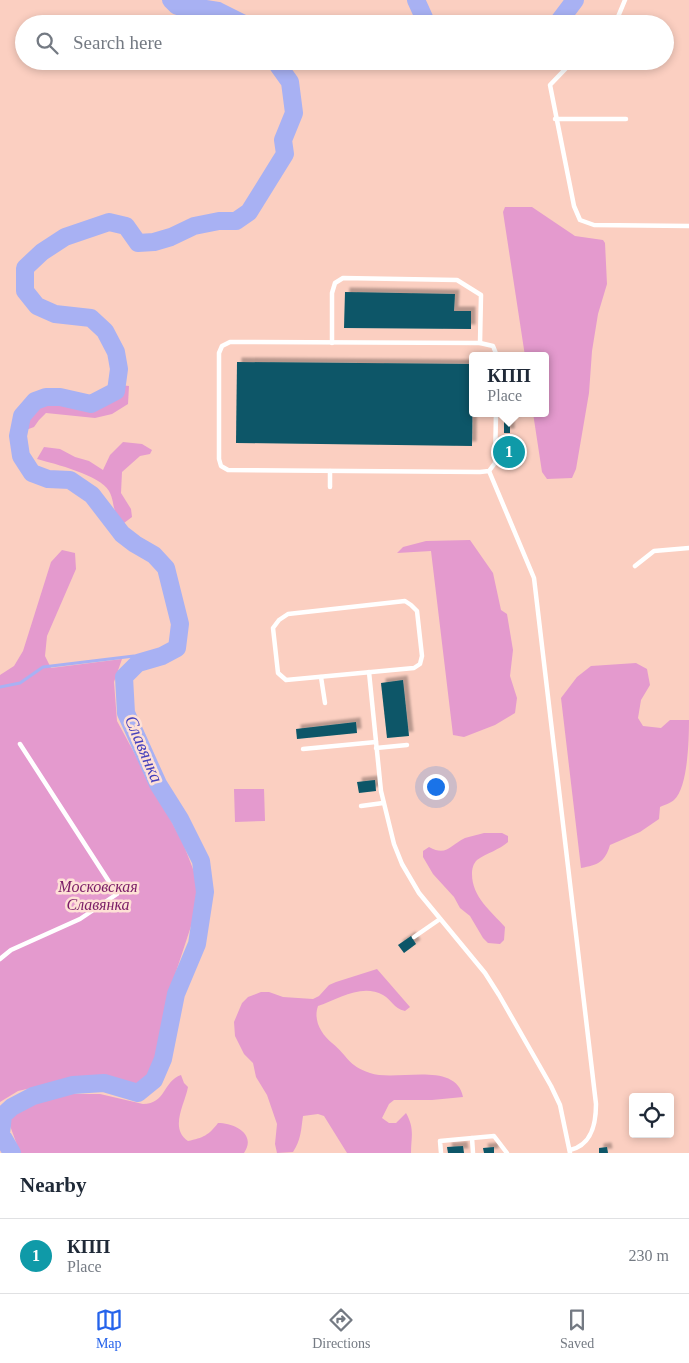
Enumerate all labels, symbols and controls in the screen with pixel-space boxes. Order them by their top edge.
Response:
search box [15,15,674,70]
icon: search [33,29,61,57]
text: Search here [73,32,162,53]
popup [469,352,549,417]
text: КПП [487,365,531,386]
text: Place [487,387,522,404]
pin: 1 [493,433,525,471]
water label: Славянка [121,712,167,786]
your location [423,774,449,800]
park label: Московская Славянка [57,878,138,913]
map controls [629,1093,674,1138]
button: locate [629,1093,674,1138]
text: Nearby [20,1173,87,1197]
text: КПП [67,1236,110,1257]
text: 1 [32,1247,40,1264]
text: 230 m [629,1247,669,1264]
text: Place [67,1258,102,1275]
tab: Map [95,1306,123,1352]
tab: Directions [312,1306,371,1352]
tab: Saved [560,1306,594,1352]

